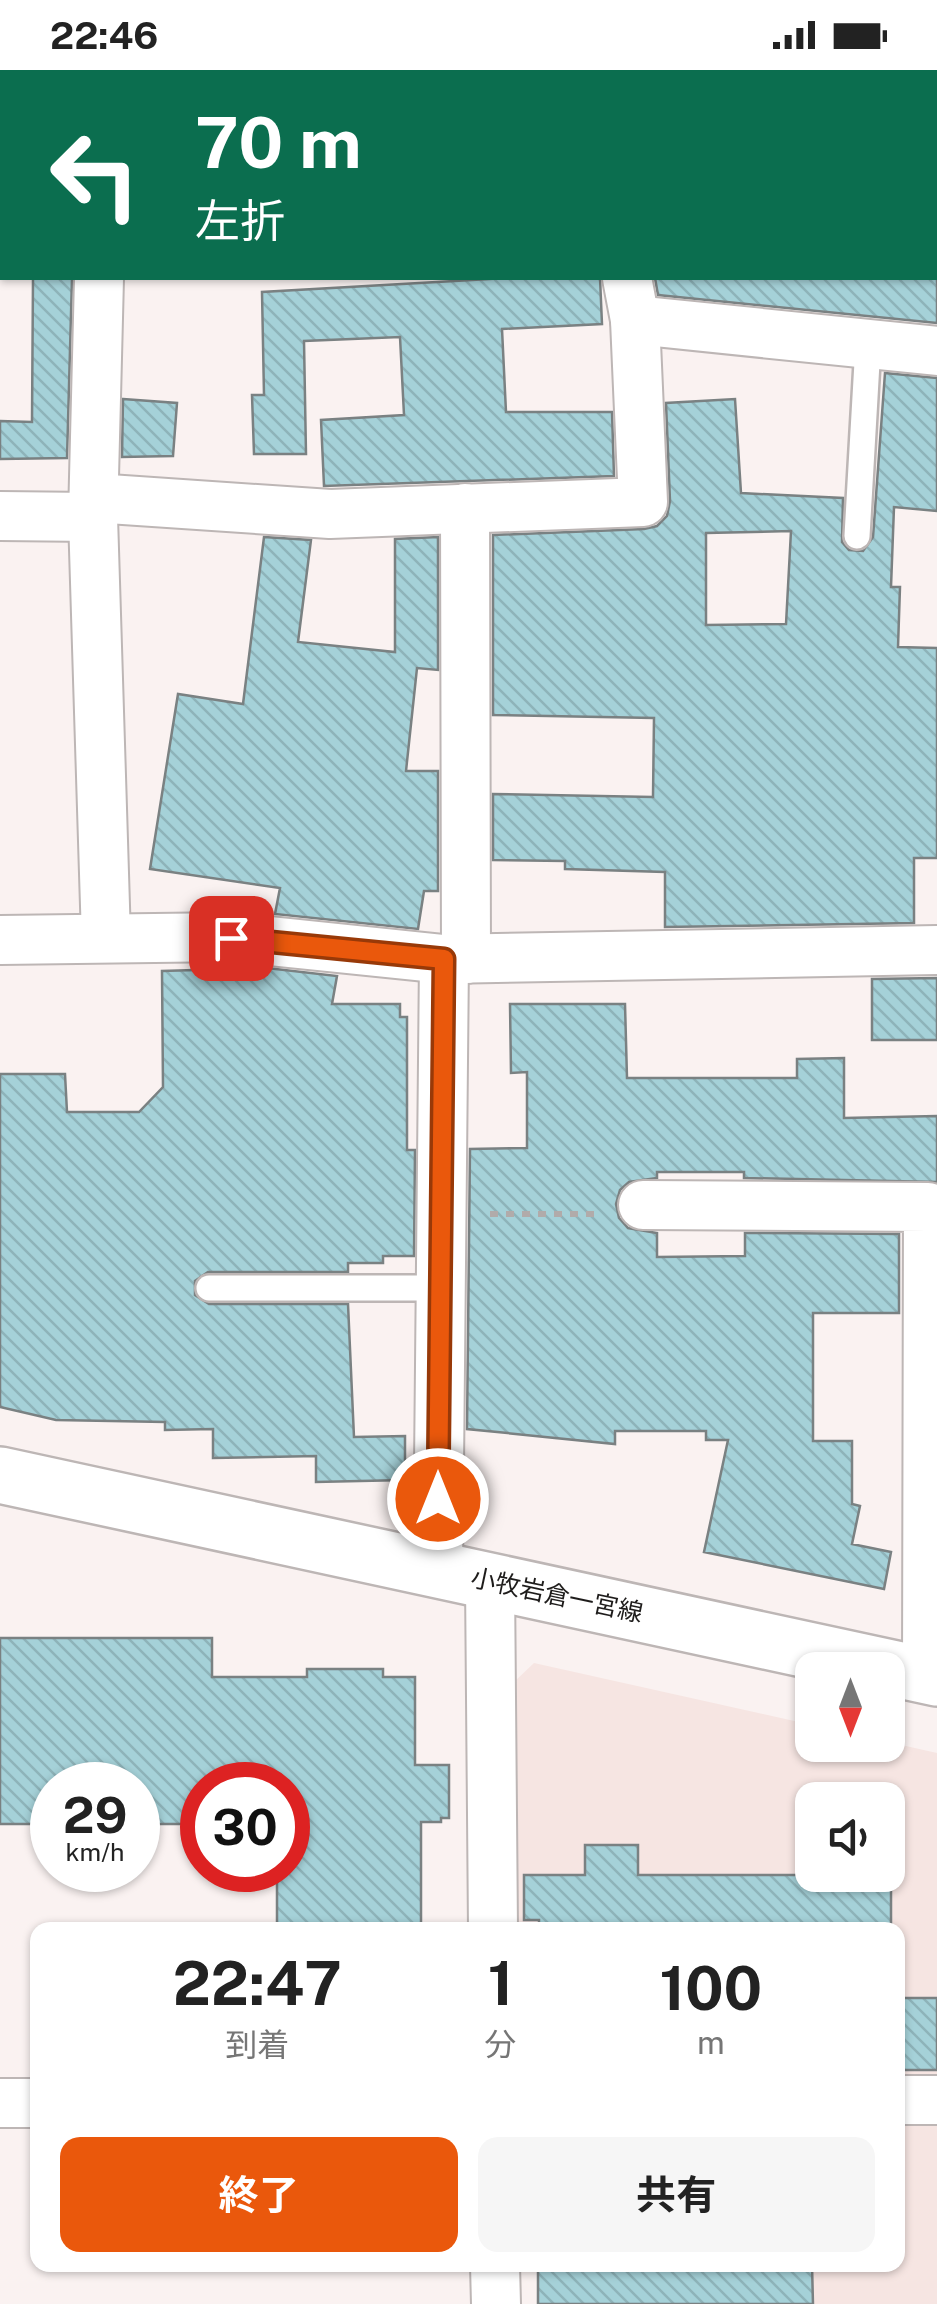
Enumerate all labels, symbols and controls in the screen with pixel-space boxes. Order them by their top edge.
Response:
text: 22:46 [50,13,158,58]
text: 70 m [195,101,362,184]
icon: left [30,110,160,240]
text: 左折 [195,194,285,247]
pin [189,896,274,981]
icon: arrive [204,911,259,966]
position arrow [386,1447,490,1551]
street label: 小牧岩倉一宮線 [468,1562,646,1628]
north arrow [795,1652,905,1762]
map controls [795,1652,905,1892]
speed limit sign: 30 [180,1762,310,1892]
button: sound [795,1782,905,1892]
text: 29 [63,1785,127,1844]
text: km/h [66,1837,124,1867]
text: 22:47 [173,1948,342,2019]
text: 1 [488,1948,513,2019]
text: 100 [659,1953,762,2024]
text: m [697,2024,725,2061]
text: 到着 [225,2026,289,2063]
text: 分 [485,2026,517,2063]
button: 終了 [60,2137,458,2252]
button: 共有 [478,2137,875,2252]

